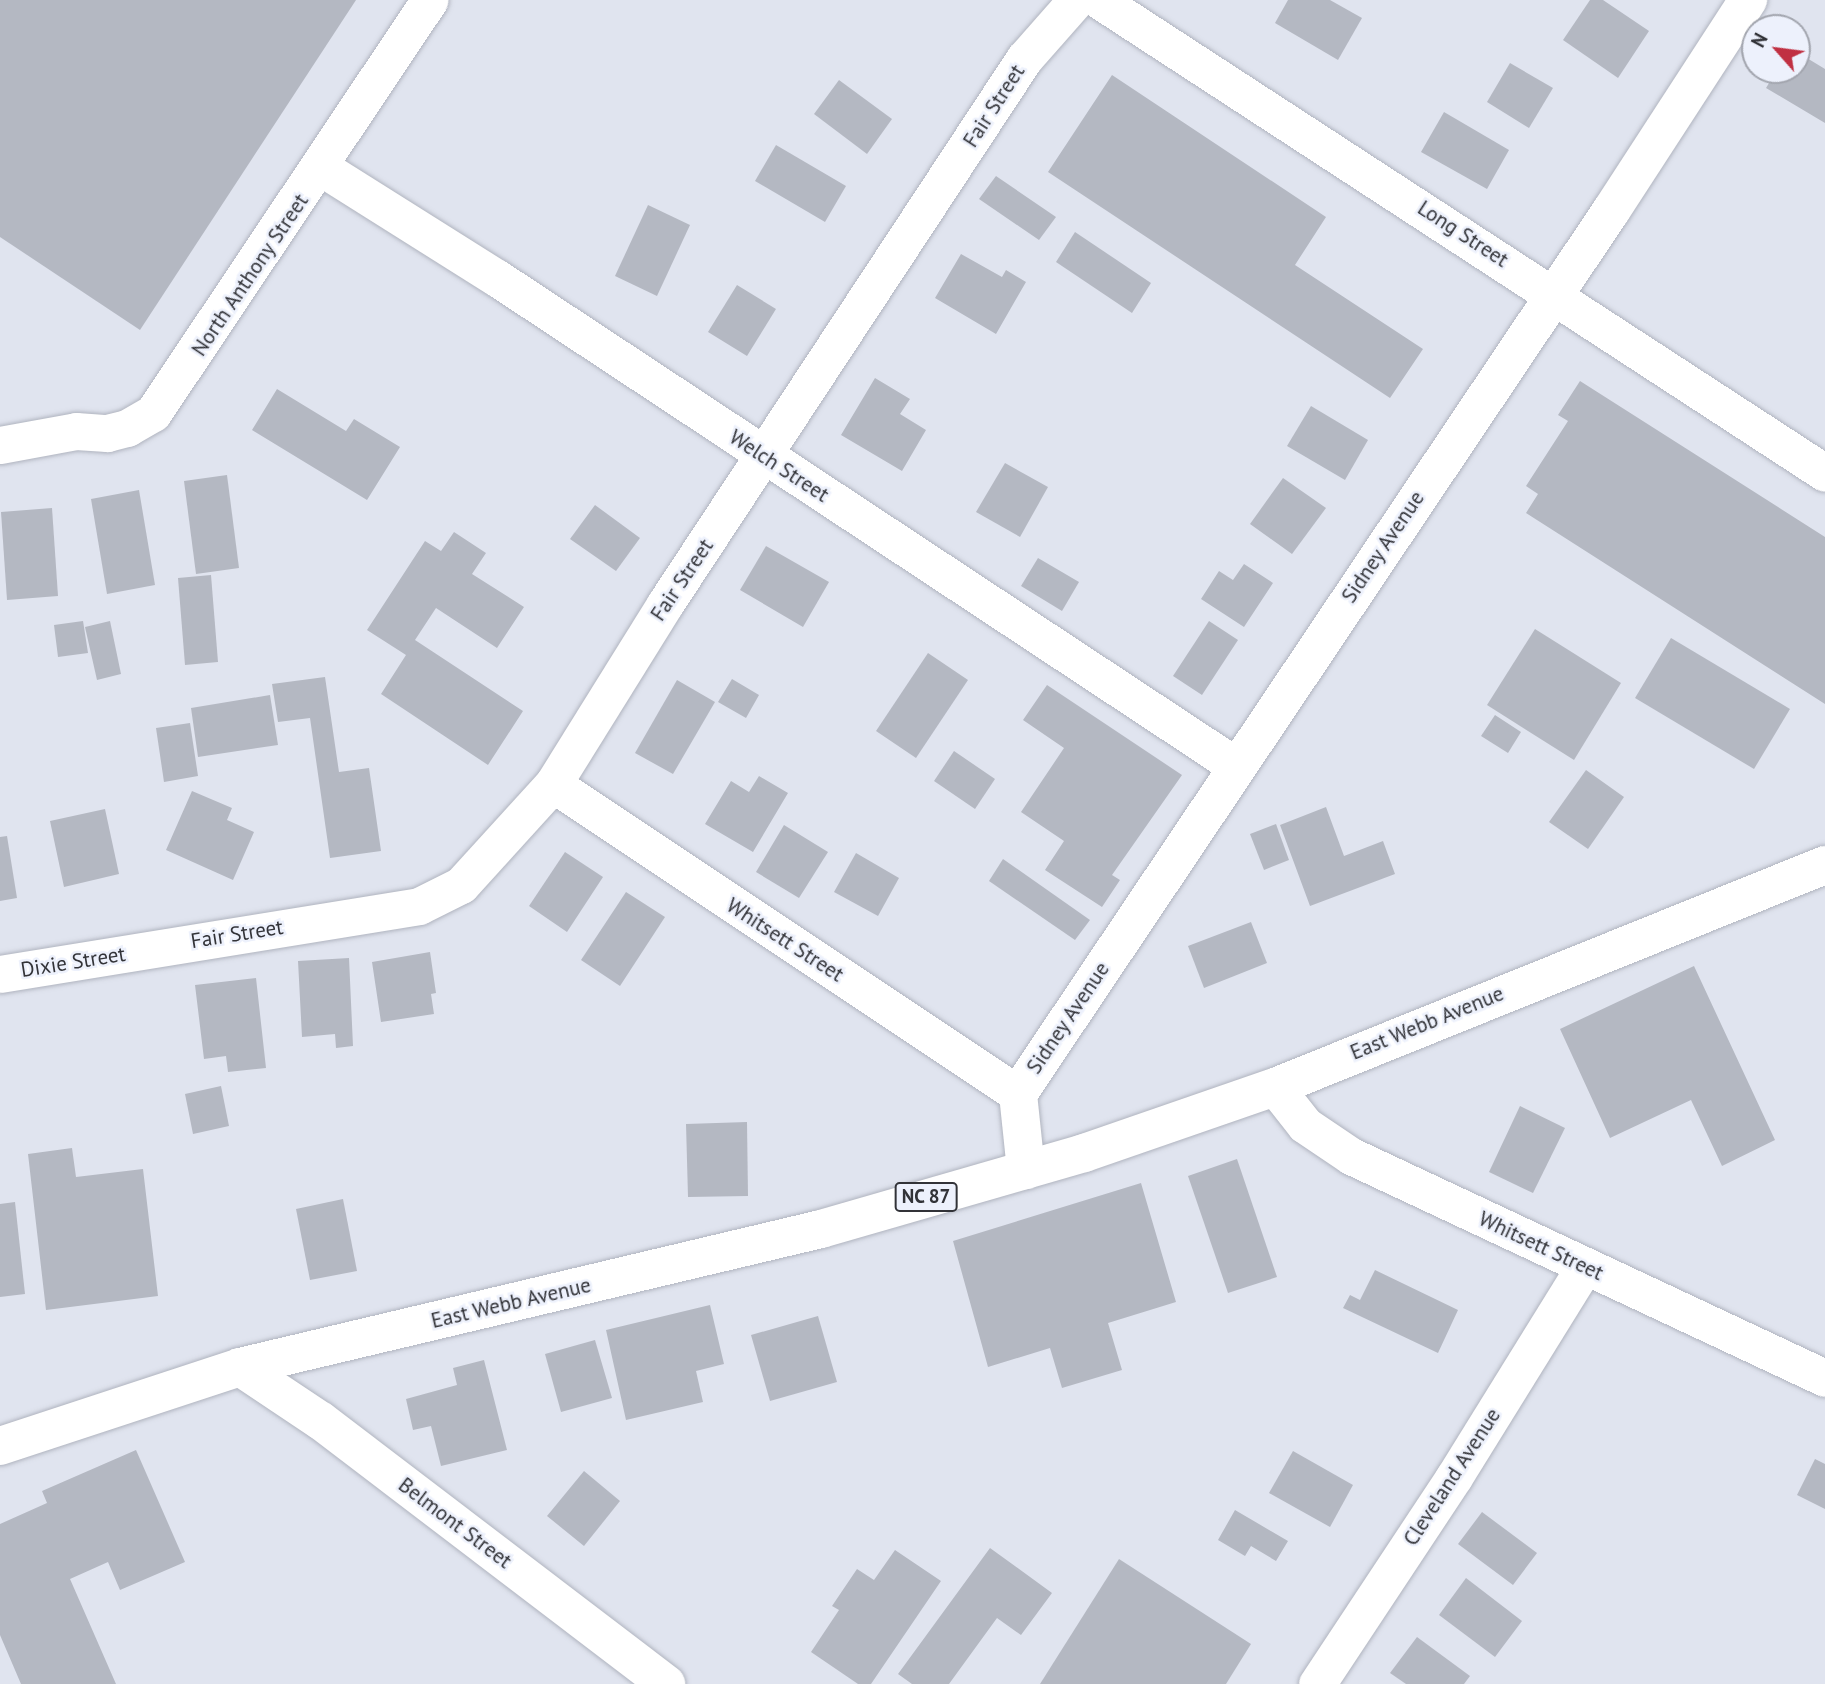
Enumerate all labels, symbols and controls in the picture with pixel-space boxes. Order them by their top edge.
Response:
north arrow [1741,14,1811,84]
text: N [1746,29,1773,51]
street label: Fair Street [958,60,1030,152]
street label: North Anthony Street [186,189,314,361]
street label: Long Street [1413,195,1513,273]
street label: Welch Street [725,425,833,507]
street label: Sidney Avenue [1336,486,1430,608]
street label: Fair Street [645,534,719,626]
street label: Whitsett Street [722,893,848,987]
street label: Fair Street [189,914,285,954]
street label: Dixie Street [19,941,127,983]
street label: Sidney Avenue [1021,957,1115,1079]
street label: East Webb Avenue [1346,981,1508,1065]
road number: NC 87 [893,1182,959,1212]
street label: Whitsett Street [1475,1206,1607,1286]
street label: East Webb Avenue [428,1272,594,1334]
street label: Cleveland Avenue [1398,1403,1506,1551]
street label: Belmont Street [393,1472,517,1574]

